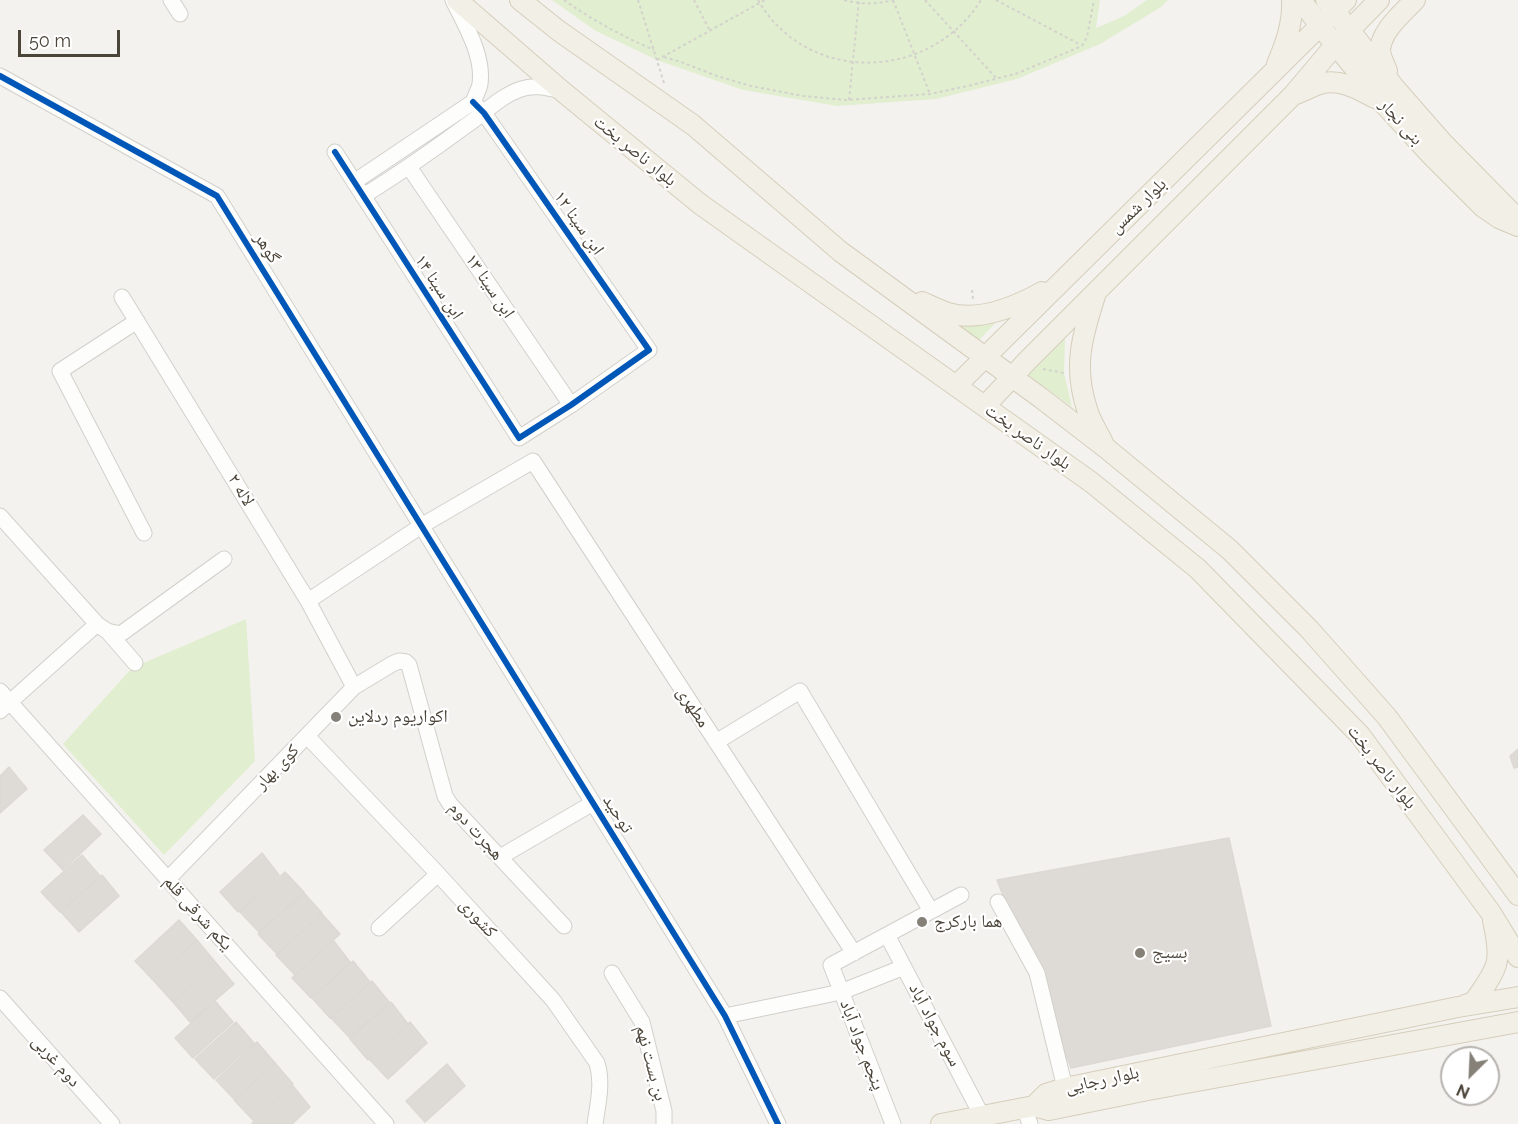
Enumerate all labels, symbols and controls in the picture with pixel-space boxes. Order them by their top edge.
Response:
scale bar [21,18,123,56]
text: 50 m [29,30,71,51]
street label: بنی نجار [1374,94,1428,150]
street label: بلوار ناصر بخت [589,111,681,191]
street label: بلوار شمس [1105,174,1171,238]
street label: ابن سینا ۱۲ [549,187,609,259]
street label: گوهر [249,229,285,267]
street label: ابن سینا ۱۴ [410,250,468,324]
street label: ابن سینا ۱۳ [461,250,519,322]
street label: بلوار ناصر بخت [981,399,1075,475]
street label: لاله ۲ [223,470,259,510]
street label: مطهری [672,682,714,732]
place label: اکواریوم ردلاین [348,706,448,728]
marker: اکواریوم ردلاین [329,710,343,724]
street label: بلوار ناصر بخت [1342,721,1422,813]
street label: کوی بهار [250,740,304,794]
street label: توحید [598,791,638,837]
street label: هجرت دوم [444,797,508,865]
street label: یکم شرقی قلم [159,871,237,955]
street label: کشوری [455,894,501,942]
place label: هما بارکرج [934,911,1002,933]
marker: هما بارکرج [915,915,929,929]
place label: بسیج [1152,942,1187,964]
marker: بسیج [1133,946,1147,960]
street label: سوم جواد آباد [904,980,966,1070]
street label: پنجم جواد آباد [835,997,889,1093]
street label: بن بست نهم [631,1023,671,1103]
street label: دوم غربی [27,1030,85,1092]
north arrow [1440,1046,1500,1106]
street label: بلوار رجایی [1063,1062,1141,1098]
text: N [1454,1080,1473,1102]

